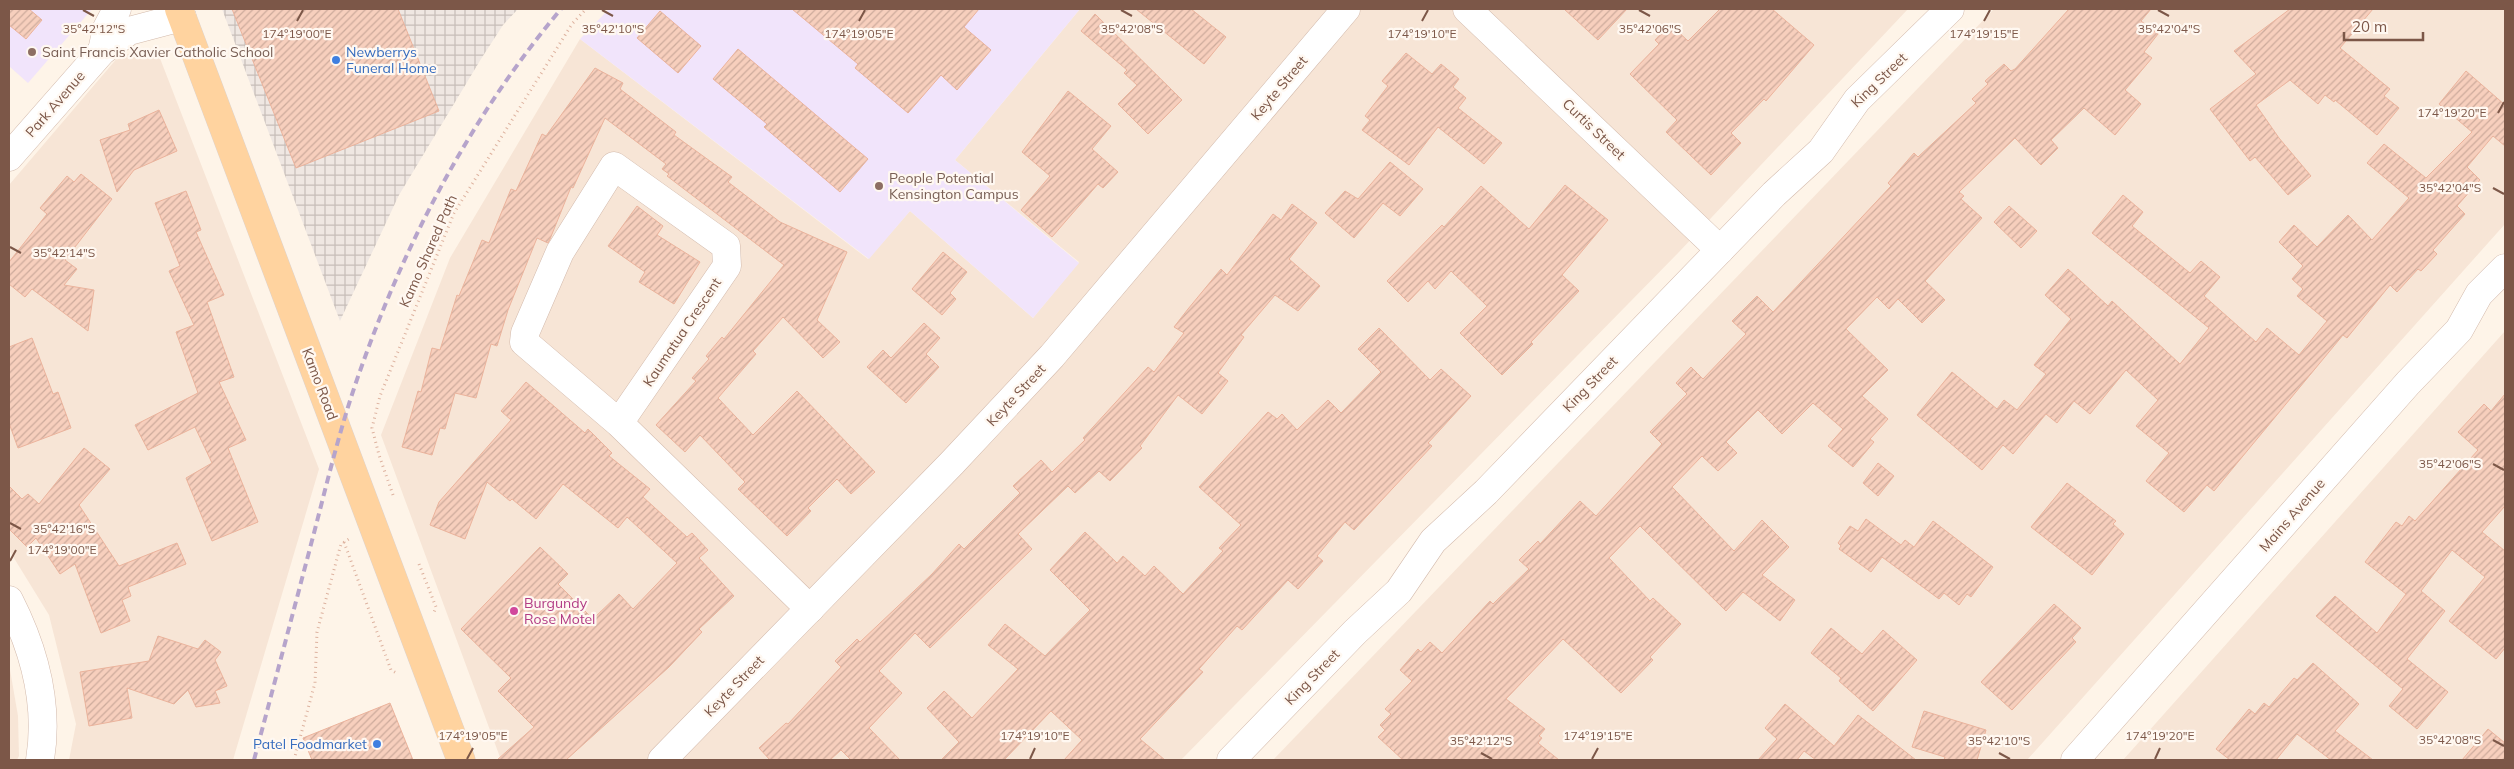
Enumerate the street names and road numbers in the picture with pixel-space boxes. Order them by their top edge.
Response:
street label: King Street [1847,49,1911,111]
street label: Keyte Street [1247,52,1311,124]
street label: Park Avenue [21,67,89,141]
street label: Curtis Street [1559,95,1629,163]
street label: Kamo Shared Path [395,192,461,310]
street label: Kaumatua Crescent [639,274,725,390]
street label: Kamo Road [298,346,342,422]
street label: King Street [1559,352,1621,416]
street label: Keyte Street [983,360,1049,430]
street label: Mains Avenue [2255,475,2329,555]
street label: King Street [1281,645,1343,709]
street label: Keyte Street [700,651,768,721]

